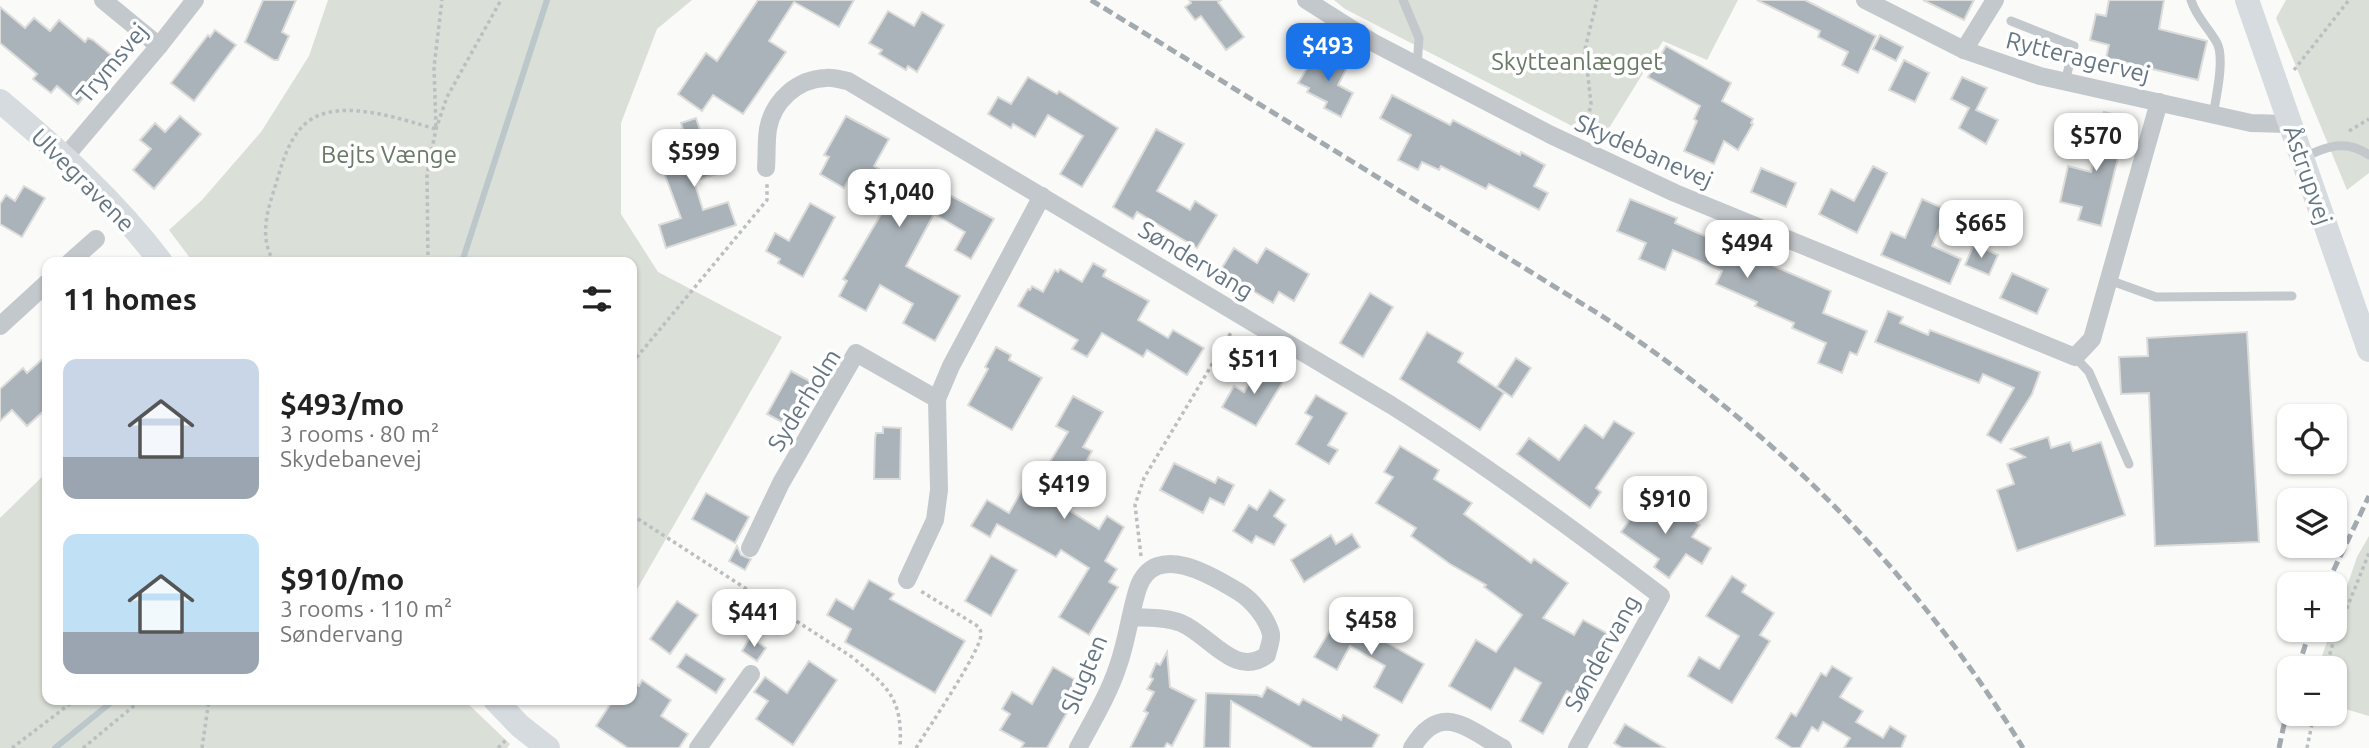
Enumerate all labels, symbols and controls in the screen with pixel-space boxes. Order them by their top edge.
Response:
street label: Trymsvej [71,18,153,108]
pin: $493 [1287,24,1369,83]
street label: Rytteragervej [2003,26,2153,88]
text: $493 [1302,33,1354,58]
park label: Skytteanlægget [1491,48,1663,75]
street label: Skydebanevej [1571,109,1717,193]
pin: $570 [2055,114,2137,173]
street label: Åstrupvej [2278,122,2338,228]
street label: Ulvegravene [26,123,140,237]
text: $570 [2070,123,2122,148]
pin: $599 [653,130,735,189]
text: $599 [668,139,720,164]
park label: Bejts Vænge [321,141,457,168]
pin: $1,040 [842,170,956,229]
text: $1,040 [864,179,934,204]
pin: $665 [1940,201,2022,260]
text: $665 [1955,210,2007,235]
street label: Søndervang [1134,215,1258,305]
pin: $494 [1706,220,1788,280]
text: $494 [1721,230,1773,255]
icon: filters [578,280,616,318]
text: 11 homes [63,282,197,316]
pin: $511 [1213,336,1295,396]
street label: Syderholm [762,344,846,456]
text: $511 [1228,346,1280,371]
icon: home [119,387,203,471]
text: $493/mo [280,387,404,421]
map controls [2277,404,2347,726]
button: locate [2277,404,2347,474]
text: 3 rooms · 80 m² [280,421,439,446]
text: Skydebanevej [280,446,421,471]
pin: $419 [1023,462,1105,521]
text: $419 [1038,471,1090,496]
pin: $910 [1624,476,1706,536]
text: $910 [1639,486,1691,511]
button: layers [2277,488,2347,558]
icon: home [119,562,203,646]
text: $910/mo [280,562,404,596]
button: + [2277,572,2347,642]
pin: $441 [713,590,795,649]
street label: Søndervang [1559,590,1645,716]
text: 3 rooms · 110 m² [280,596,452,621]
pin: $458 [1330,598,1412,657]
text: $441 [728,599,780,624]
text: $458 [1345,607,1397,632]
text: Søndervang [280,621,403,646]
street label: Slugten [1055,631,1113,717]
button: − [2277,656,2347,726]

